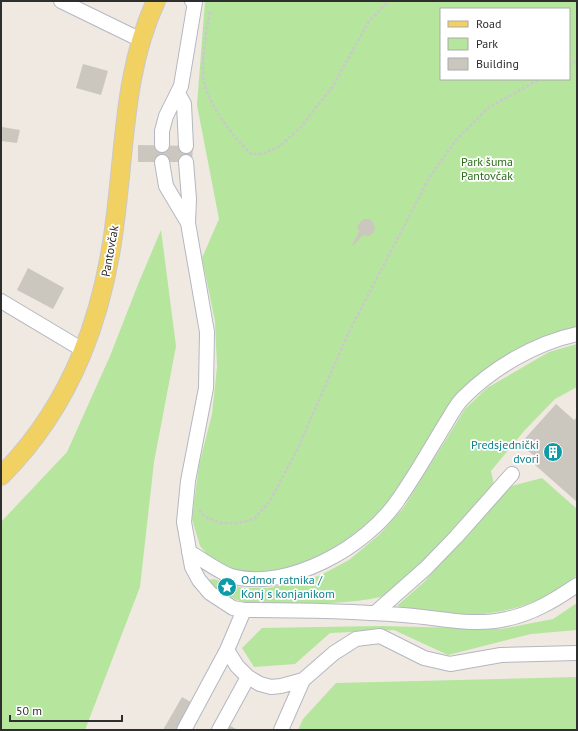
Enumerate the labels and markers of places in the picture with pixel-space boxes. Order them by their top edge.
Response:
place label: Predsjednički dvori [471,437,539,466]
building icon: Predsjednički dvori [542,441,564,463]
place label: Odmor ratnika / Konj s konjanikom [241,572,335,601]
place icon: Odmor ratnika / Konj s konjanikom [216,576,238,598]

